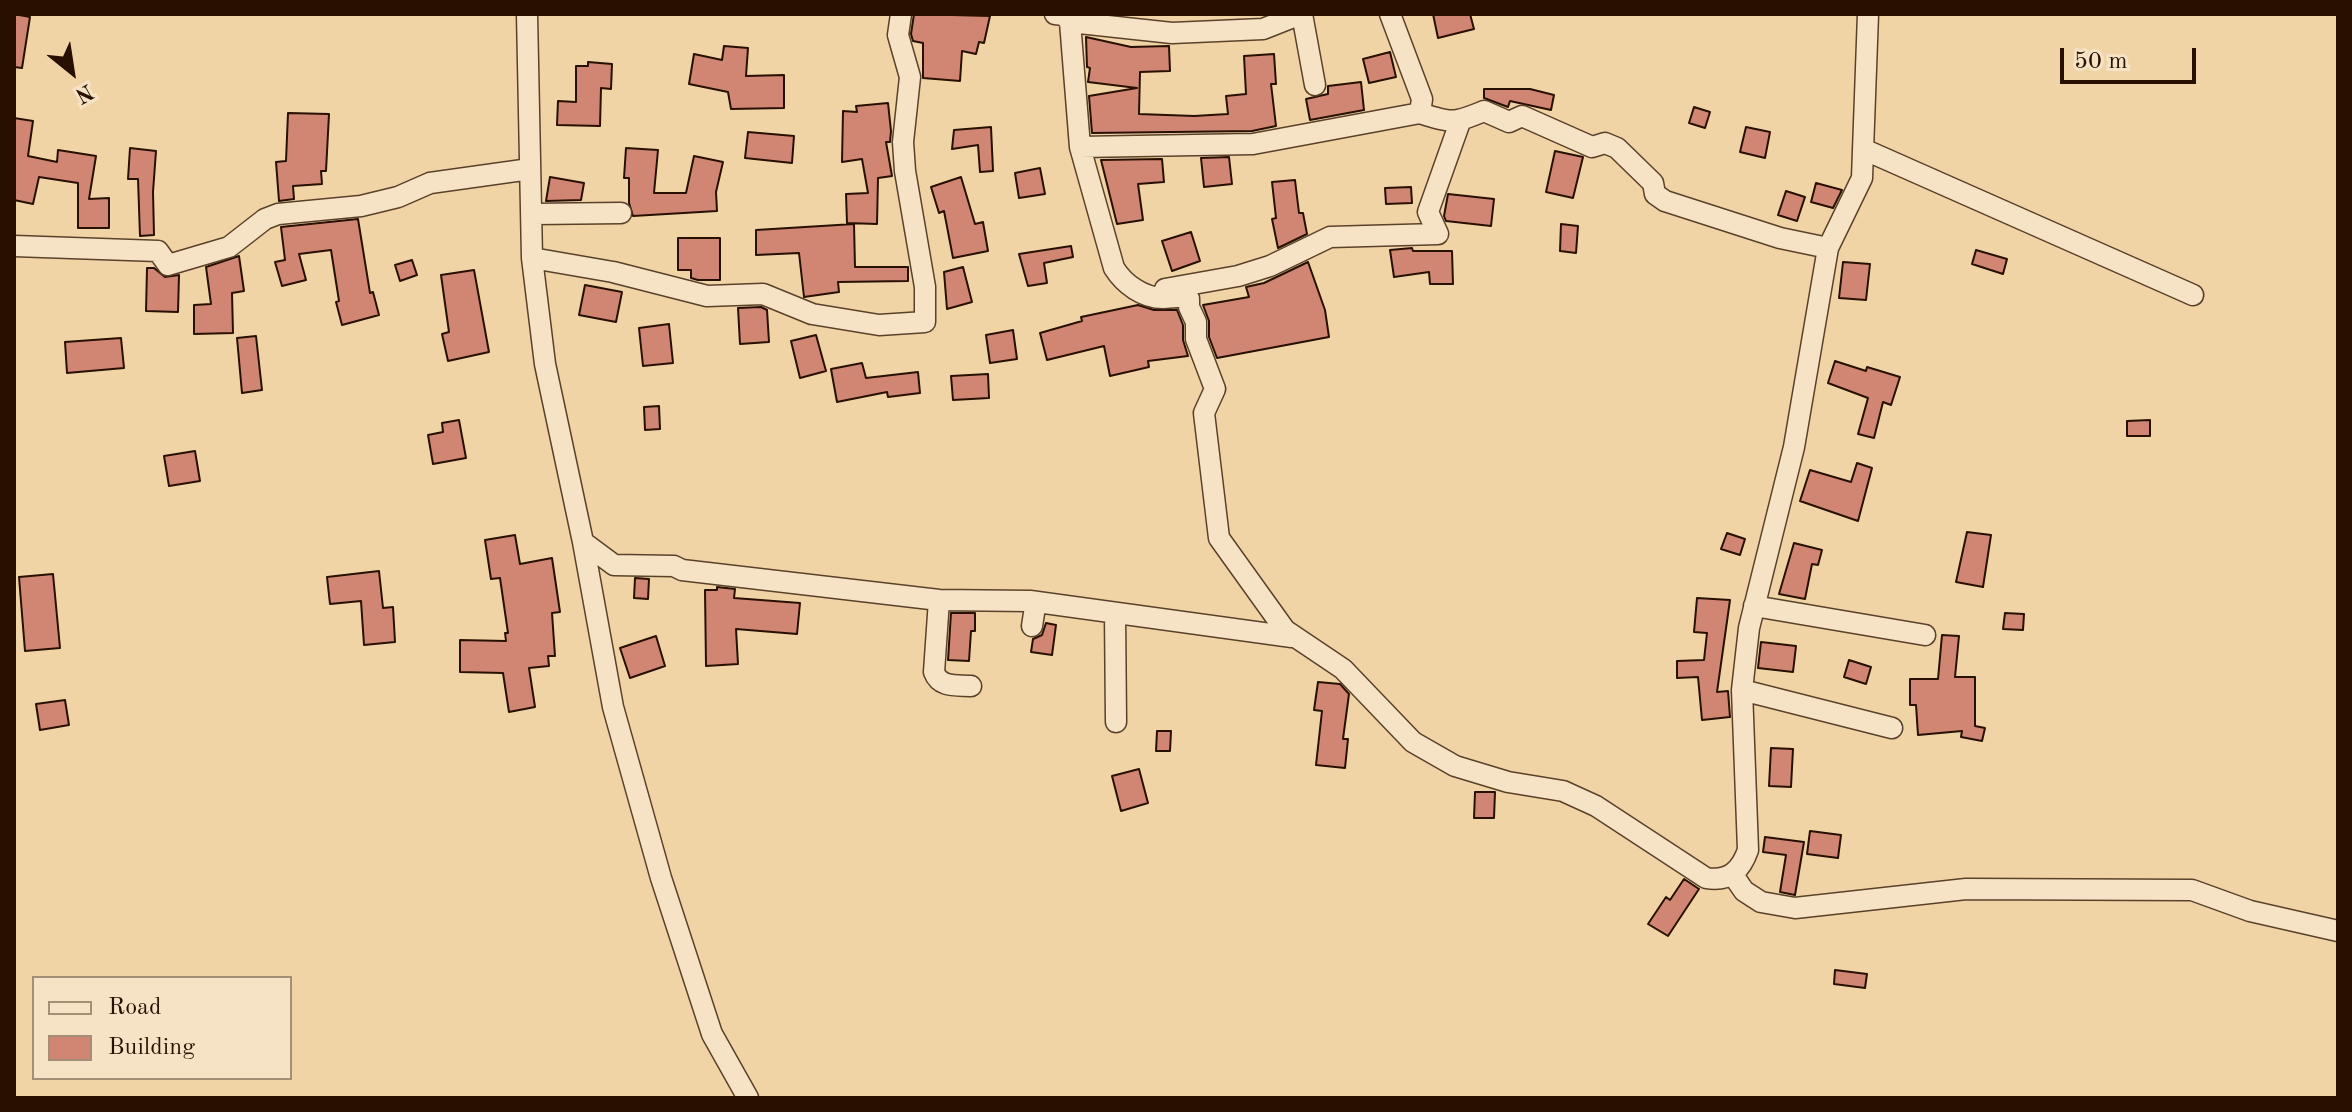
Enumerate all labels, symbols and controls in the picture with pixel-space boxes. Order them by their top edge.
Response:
north arrow [32,32,112,112]
scale bar [2064,32,2200,82]
text: 50 m [2074,50,2128,74]
text: N [71,79,97,107]
legend [32,976,292,1080]
text: Road [108,996,161,1020]
text: Building [108,1036,195,1060]

